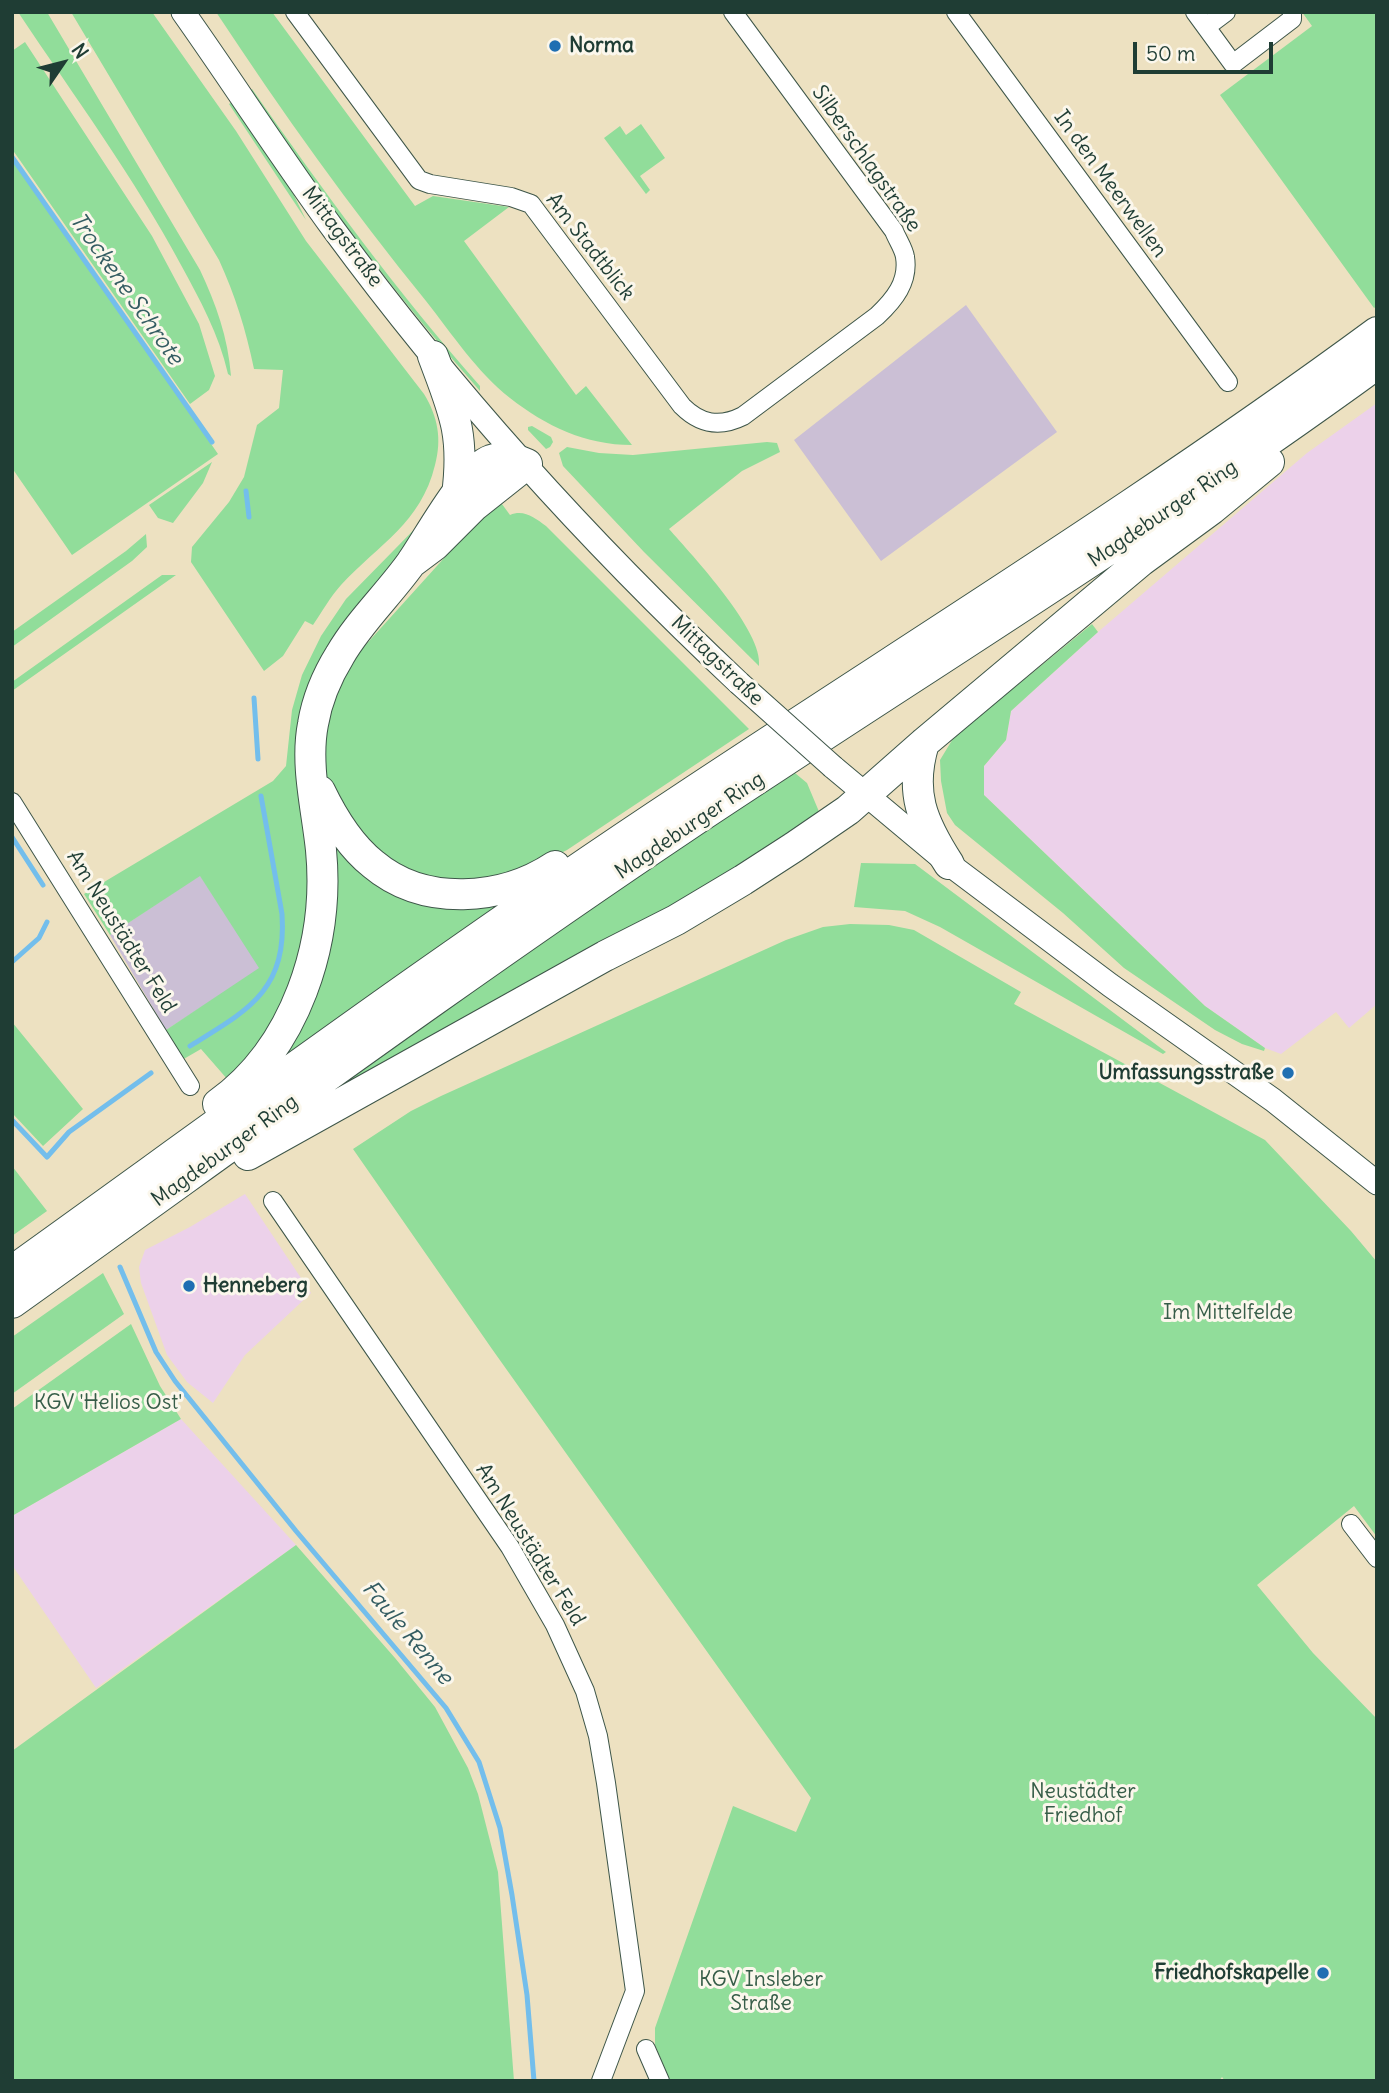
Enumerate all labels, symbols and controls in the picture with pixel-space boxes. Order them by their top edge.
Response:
north arrow [28,28,98,98]
scale bar [1137,28,1277,72]
place label: Norma [569,33,634,59]
marker: Norma [547,38,563,54]
text: N [67,39,94,63]
text: 50 m [1146,40,1195,67]
street label: Silberschlagstraße [806,81,926,237]
street label: In den Meerwellen [1048,106,1172,262]
street label: Mittagstraße [296,182,388,292]
street label: Am Stadtblick [540,188,640,306]
water label: Trockene Schrote [63,208,189,370]
street label: Magdeburger Ring [1083,455,1243,573]
street label: Mittagstraße [665,611,769,711]
street label: Magdeburger Ring [610,767,770,885]
street label: Am Neustädter Feld [61,846,181,1018]
place label: Umfassungsstraße [1098,1060,1274,1086]
marker: Umfassungsstraße [1280,1065,1296,1081]
street label: Magdeburger Ring [147,1089,303,1213]
place label: Henneberg [203,1273,308,1299]
marker: Henneberg [181,1278,197,1294]
park label: Im Mittelfelde [1163,1300,1293,1326]
park label: KGV 'Helios Ost' [34,1390,182,1416]
street label: Am Neustädter Feld [470,1459,590,1631]
water label: Faule Renne [356,1575,458,1691]
park label: Neustädter Friedhof [1030,1779,1136,1829]
place label: Friedhofskapelle [1154,1960,1309,1986]
marker: Friedhofskapelle [1315,1965,1331,1981]
park label: KGV Insleber Straße [699,1967,823,2017]

